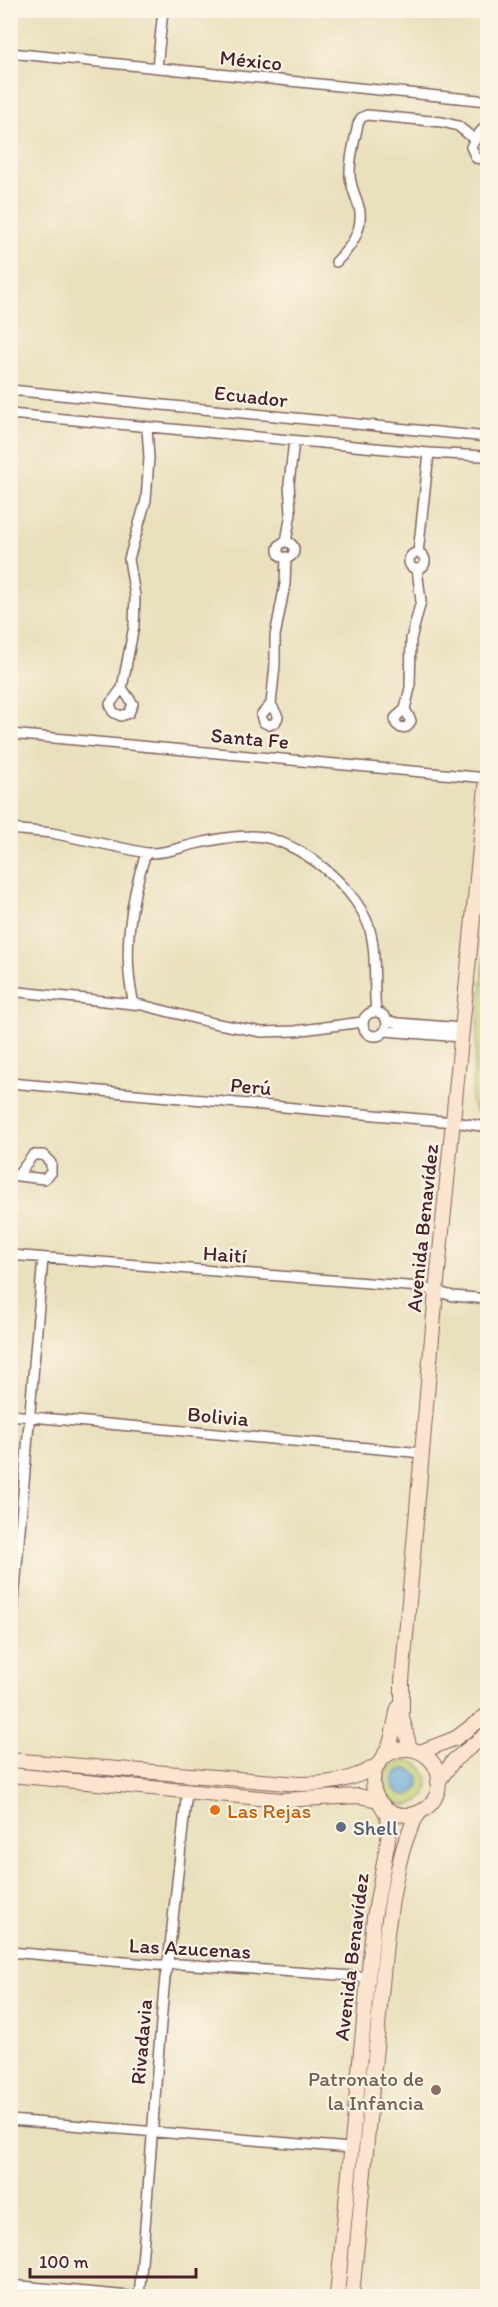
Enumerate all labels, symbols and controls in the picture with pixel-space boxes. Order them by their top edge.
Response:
street label: México [219,44,283,76]
street label: Ecuador [213,380,290,412]
street label: Santa Fe [210,722,290,754]
street label: Perú [229,1072,273,1100]
street label: Avenida Benavídez [401,1143,443,1313]
street label: Haití [202,1240,248,1268]
street label: Bolivia [186,1401,250,1431]
place label: Las Rejas [227,1798,311,1823]
marker: Las Rejas [208,1803,222,1817]
place label: Shell [353,1815,398,1840]
marker: Shell [334,1820,348,1834]
street label: Avenida Benavídez [328,1872,374,2042]
street label: Las Azucenas [128,1932,252,1964]
street label: Rivadavia [125,1998,157,2086]
place label: Patronato de la Infancia [308,2066,424,2115]
marker: Patronato de la Infancia [429,2083,443,2097]
scale bar [30,2241,196,2279]
text: 100 m [39,2251,89,2273]

